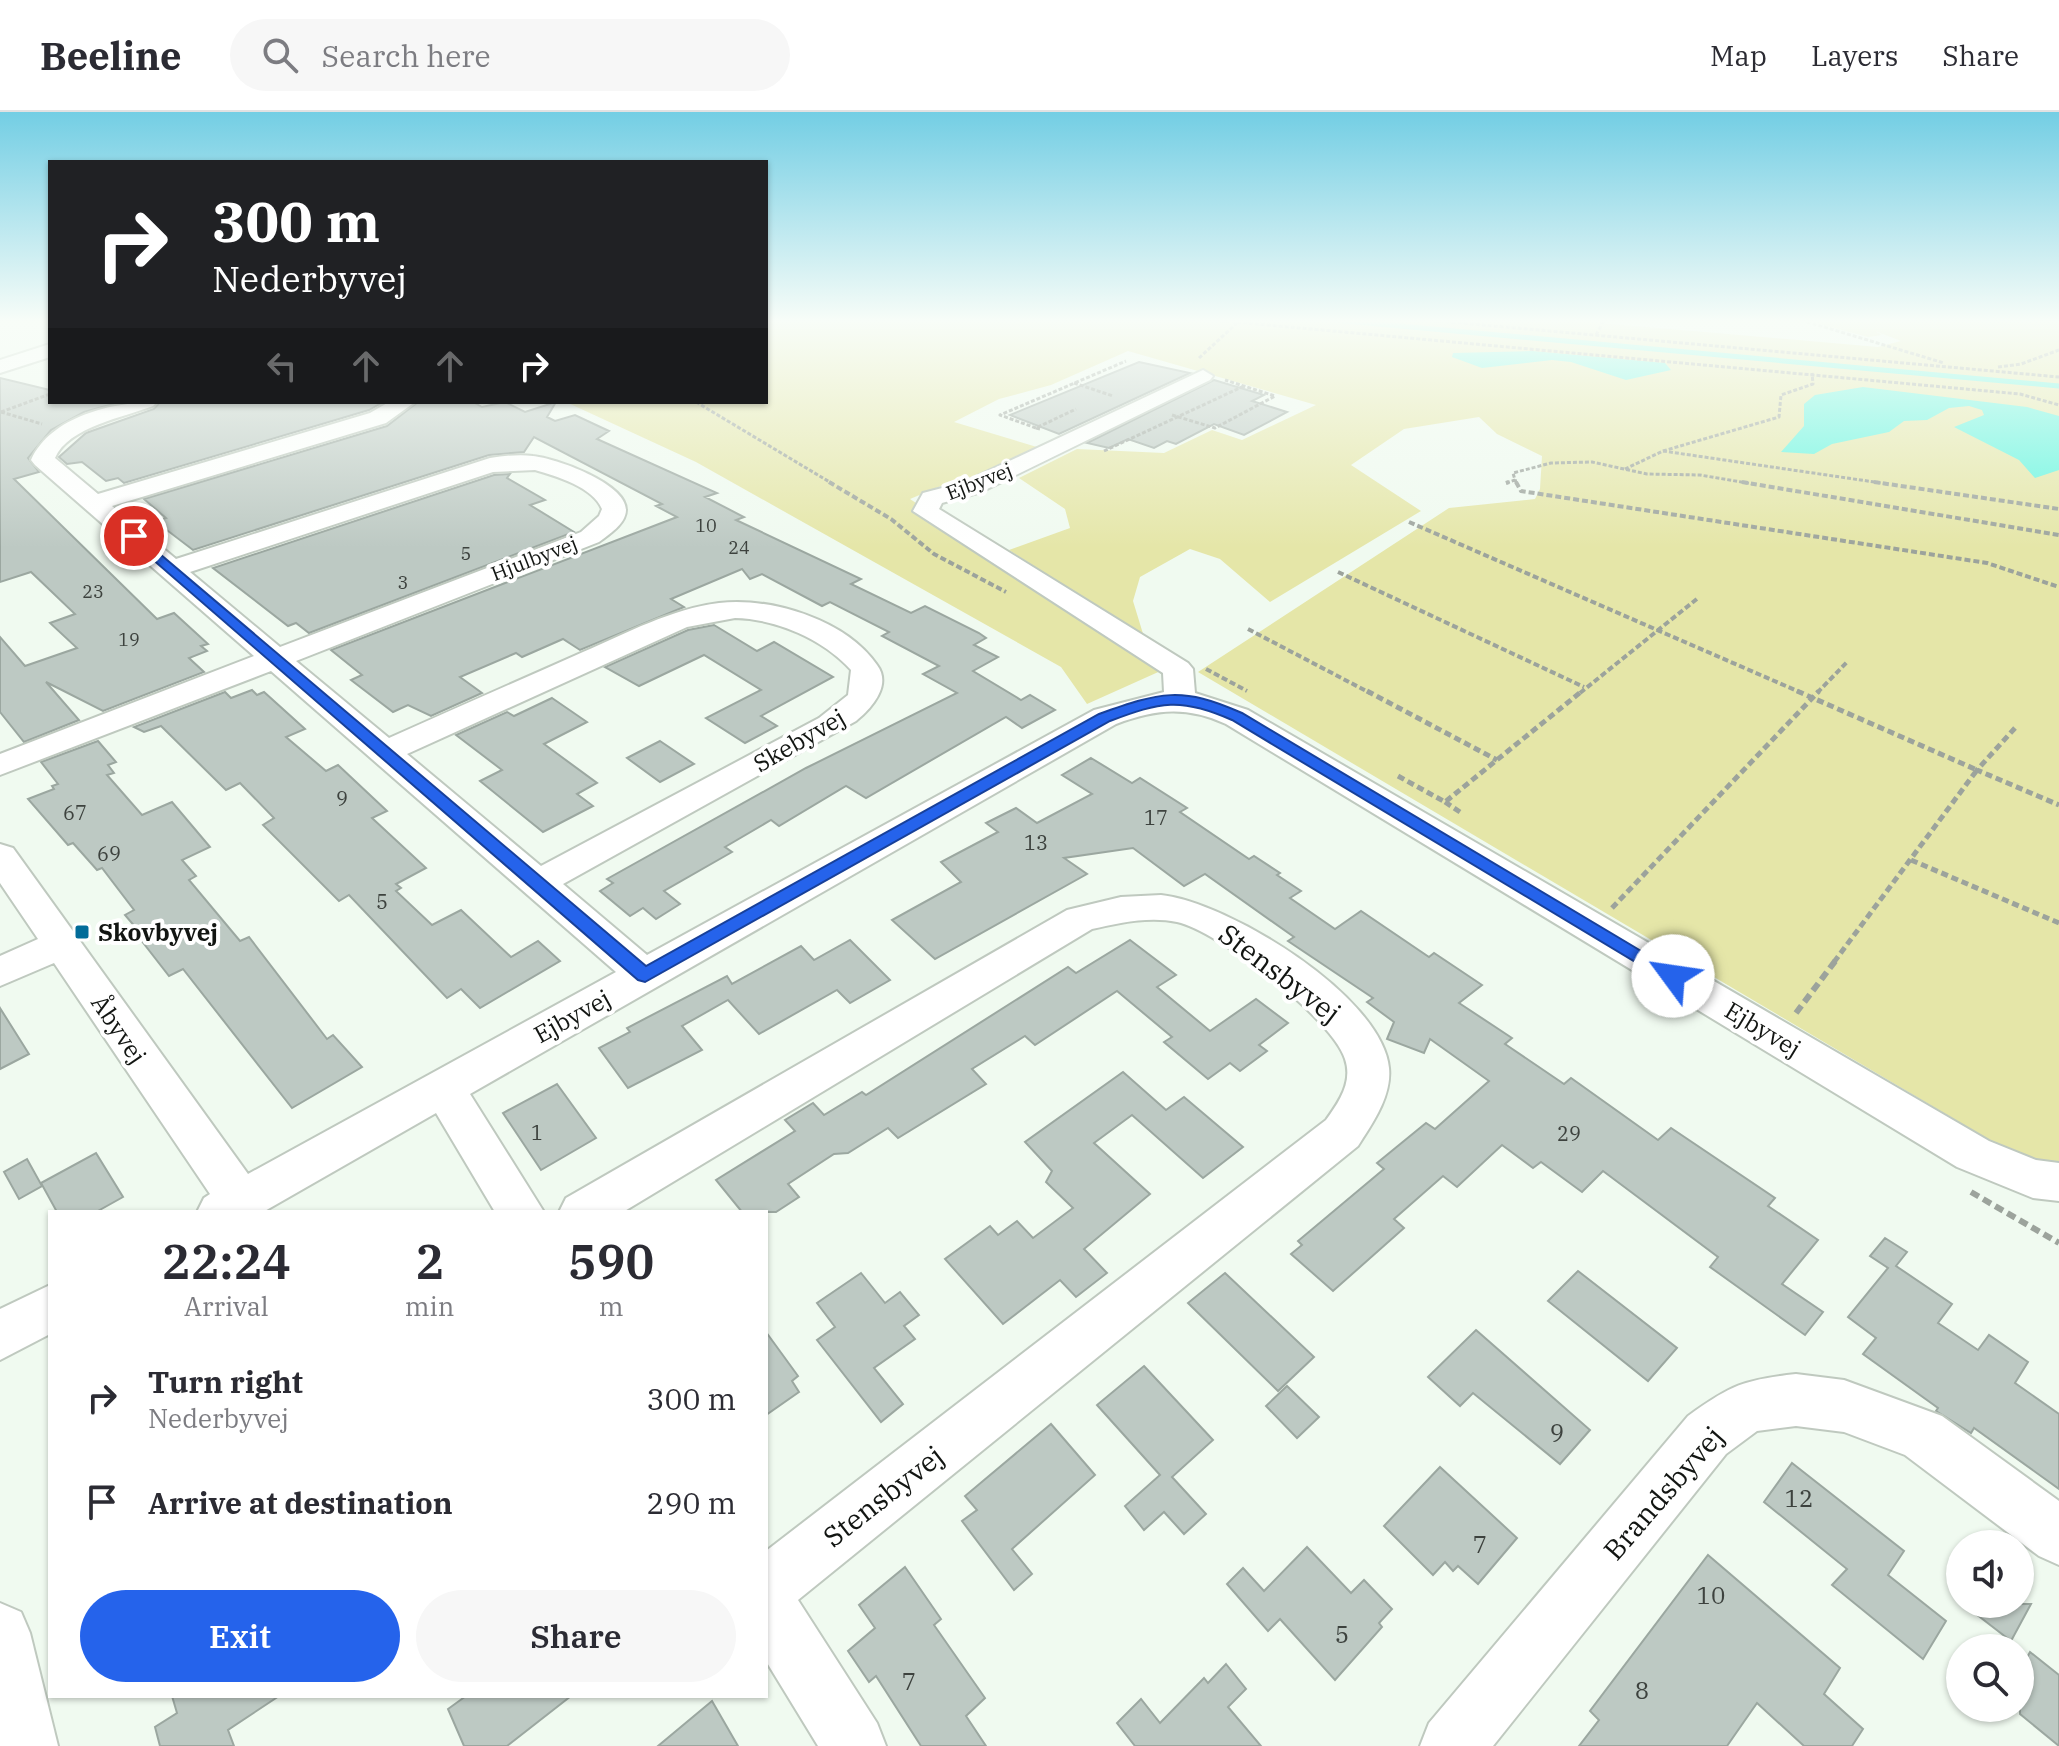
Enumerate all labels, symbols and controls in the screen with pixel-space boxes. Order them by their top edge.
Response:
search box [230,19,790,91]
text: Beeline [40,31,182,80]
icon: search [258,33,302,77]
text: Search here [322,36,491,75]
text: Map [1710,37,1767,74]
text: Layers [1811,37,1898,74]
text: Share [1942,37,2019,74]
text: 300 m [212,185,380,257]
icon: right [80,192,184,296]
text: Nederbyvej [212,255,407,302]
icon: left [260,344,304,388]
icon: ahead [344,344,388,388]
icon: ahead [428,344,472,388]
icon: right [512,344,556,388]
street label: Ejbyvej [942,456,1016,506]
pin [100,502,168,570]
icon: arrive [112,514,156,558]
house number: 10 [695,514,717,537]
street label: Hjulbyvej [487,529,581,587]
house number: 24 [728,536,750,559]
house number: 5 [461,542,471,565]
house number: 3 [398,571,408,594]
house number: 23 [82,580,104,603]
house number: 19 [118,628,140,651]
street label: Skebyvej [747,701,851,779]
house number: 9 [336,785,348,812]
house number: 67 [63,799,87,826]
house number: 17 [1144,804,1168,831]
house number: 13 [1024,829,1048,856]
house number: 69 [97,840,121,867]
house number: 5 [376,888,388,915]
street label: Stensbyvej [1212,915,1348,1031]
place label: Skovbyvej [98,916,218,948]
marker: Skovbyvej [73,923,91,941]
position arrow [1631,934,1715,1018]
street label: Ejbyvej [528,982,616,1050]
street label: Åbyvej [84,988,154,1070]
street label: Ejbyvej [1719,994,1807,1064]
house number: 1 [531,1119,543,1146]
house number: 29 [1557,1120,1581,1147]
text: 22:24 [162,1230,291,1292]
text: 2 [415,1230,444,1292]
text: 590 [568,1230,654,1292]
text: Arrival [184,1289,269,1323]
text: min [405,1289,454,1323]
text: m [599,1289,624,1323]
text: Turn right [148,1362,303,1401]
icon: right [80,1376,124,1420]
text: 300 m [646,1379,736,1418]
text: Nederbyvej [148,1401,289,1435]
house number: 9 [1550,1416,1564,1448]
street label: Brandsbyvej [1595,1418,1731,1568]
street label: Stensbyvej [815,1437,951,1555]
icon: arrive [80,1480,124,1524]
house number: 12 [1785,1482,1813,1514]
text: Arrive at destination [148,1483,453,1522]
text: 290 m [646,1483,736,1522]
house number: 7 [1473,1528,1487,1560]
map controls [1946,1530,2034,1722]
button: sound [1946,1530,2034,1618]
house number: 10 [1697,1579,1725,1611]
button: Exit [80,1590,400,1682]
button: Share [416,1590,736,1682]
house number: 5 [1335,1618,1349,1650]
button: search [1946,1634,2034,1722]
house number: 7 [902,1665,916,1697]
house number: 8 [1635,1674,1649,1706]

